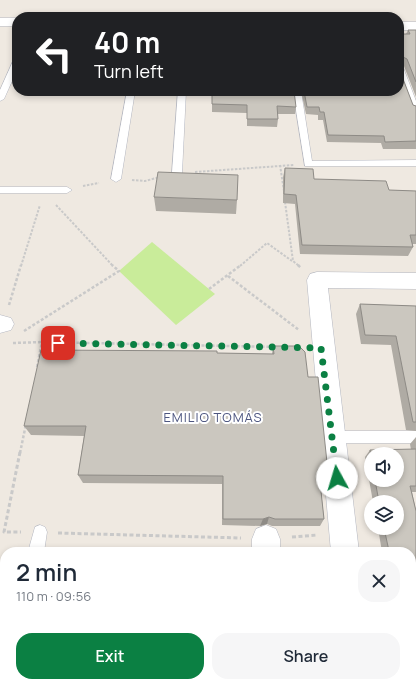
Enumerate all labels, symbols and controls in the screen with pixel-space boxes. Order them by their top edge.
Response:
text: 40 m [94,23,160,61]
icon: left [28,28,80,80]
text: Turn left [94,59,164,83]
pin [41,326,75,360]
icon: arrive [47,332,69,354]
district label: EMILIO TOMÁS [163,408,263,426]
map controls [364,447,404,535]
button: sound [364,447,404,487]
position arrow [316,457,358,499]
button: layers [364,495,404,535]
text: 2 min [16,555,77,588]
button: close [358,560,400,602]
text: 110 m · 09:56 [16,587,91,605]
button: Exit [16,633,204,679]
button: Share [212,633,400,679]

